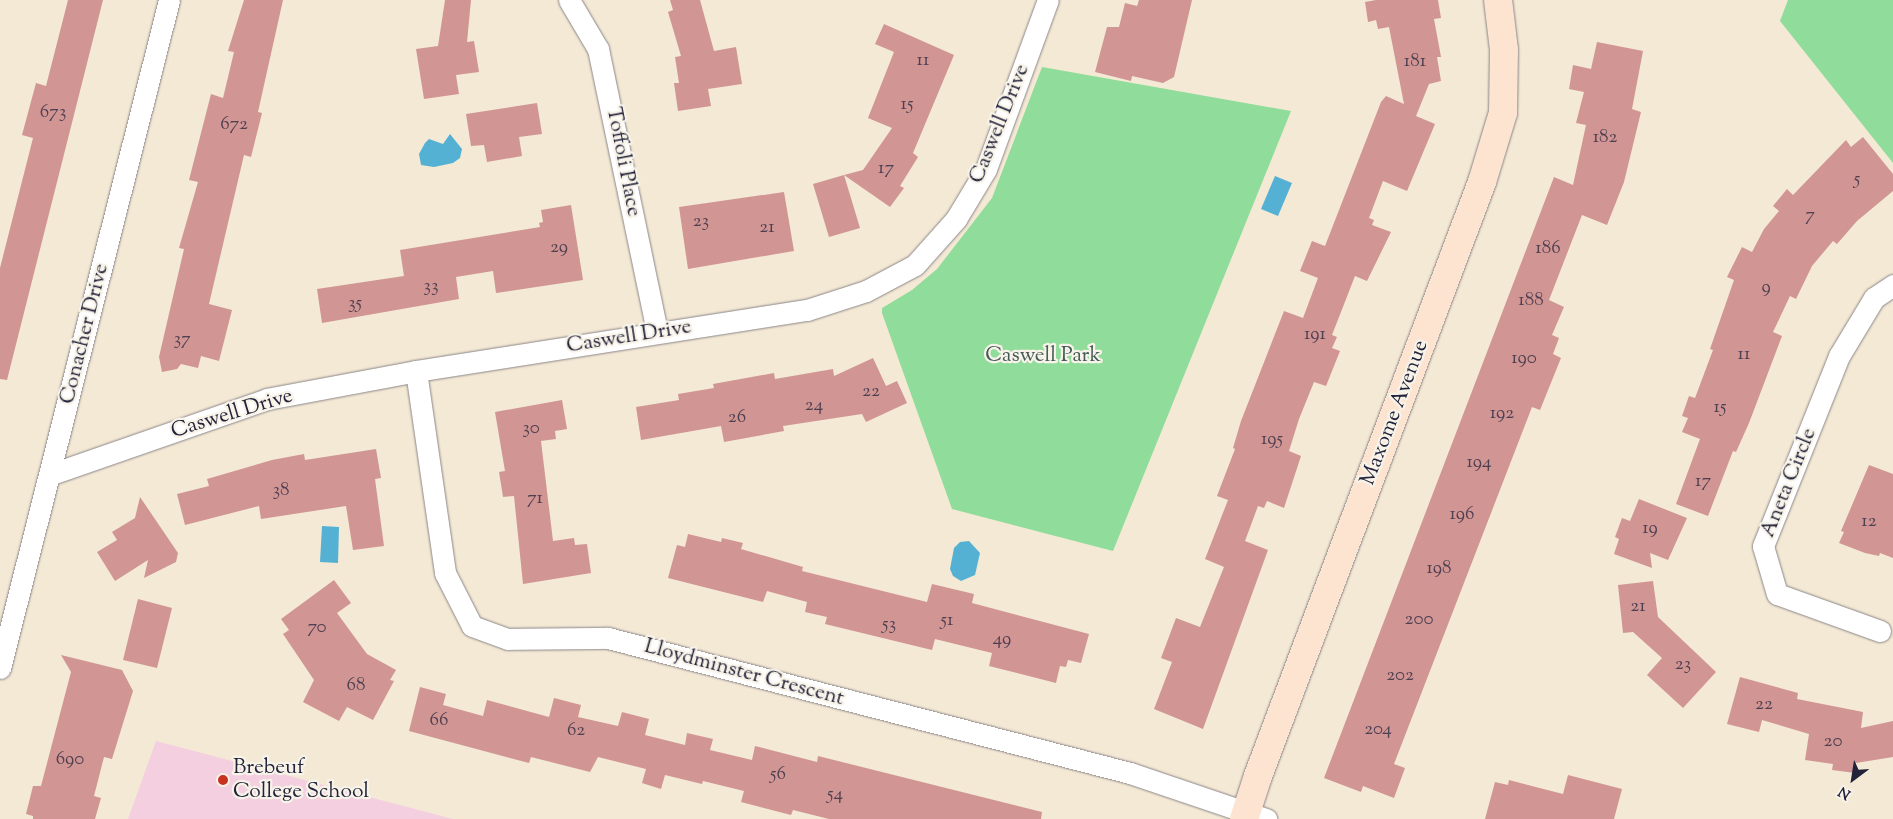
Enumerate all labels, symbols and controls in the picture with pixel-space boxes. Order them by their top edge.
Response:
house number: 11 [917,50,929,72]
house number: 181 [1404,51,1426,73]
street label: Caswell Drive [965,61,1035,187]
house number: 15 [901,94,913,116]
house number: 673 [40,102,66,124]
street label: Toffoli Place [600,105,646,219]
house number: 672 [220,114,248,136]
house number: 182 [1593,127,1617,149]
house number: 17 [878,158,894,180]
house number: 5 [1854,169,1860,191]
house number: 7 [1805,205,1815,227]
house number: 23 [693,211,709,233]
house number: 21 [759,217,775,239]
house number: 29 [550,237,568,259]
house number: 186 [1535,238,1561,260]
street label: Conacher Drive [55,261,115,407]
house number: 33 [423,276,439,298]
house number: 9 [1761,277,1771,299]
house number: 188 [1518,290,1544,312]
house number: 35 [348,293,362,315]
street label: Caswell Drive [565,315,693,359]
house number: 191 [1304,324,1326,346]
house number: 37 [173,329,191,351]
street label: Maxome Avenue [1356,337,1434,489]
park label: Caswell Park [985,343,1101,369]
house number: 11 [1738,344,1750,366]
house number: 190 [1511,348,1537,370]
house number: 22 [862,381,880,403]
street label: Caswell Drive [168,384,296,444]
house number: 24 [805,395,823,417]
house number: 15 [1714,397,1726,419]
house number: 192 [1490,403,1514,425]
house number: 26 [728,407,746,429]
house number: 30 [522,418,540,440]
street label: Aneta Circle [1756,425,1822,541]
house number: 195 [1261,429,1283,451]
house number: 194 [1466,452,1492,474]
house number: 17 [1695,471,1711,493]
house number: 38 [272,480,290,502]
house number: 71 [527,488,543,510]
house number: 196 [1450,504,1474,526]
house number: 12 [1861,511,1877,533]
house number: 19 [1642,518,1658,540]
house number: 198 [1426,558,1452,580]
house number: 21 [1630,596,1646,618]
house number: 200 [1405,609,1433,631]
house number: 51 [941,610,953,632]
house number: 53 [882,614,896,636]
house number: 70 [307,617,327,639]
house number: 49 [993,629,1011,651]
street label: Lloydminster Crescent [641,634,847,712]
house number: 23 [1675,654,1691,676]
house number: 202 [1386,665,1414,687]
house number: 68 [347,675,365,697]
house number: 22 [1755,694,1773,716]
house number: 66 [430,710,448,732]
house number: 204 [1364,719,1392,741]
house number: 62 [567,720,585,742]
house number: 20 [1824,731,1842,753]
house number: 690 [56,749,84,771]
north arrow [1828,754,1878,804]
place label: Brebeuf College School [233,755,369,805]
house number: 56 [770,764,786,786]
marker: Brebeuf College School [217,774,229,786]
text: N [1835,780,1855,803]
house number: 54 [827,784,843,806]

